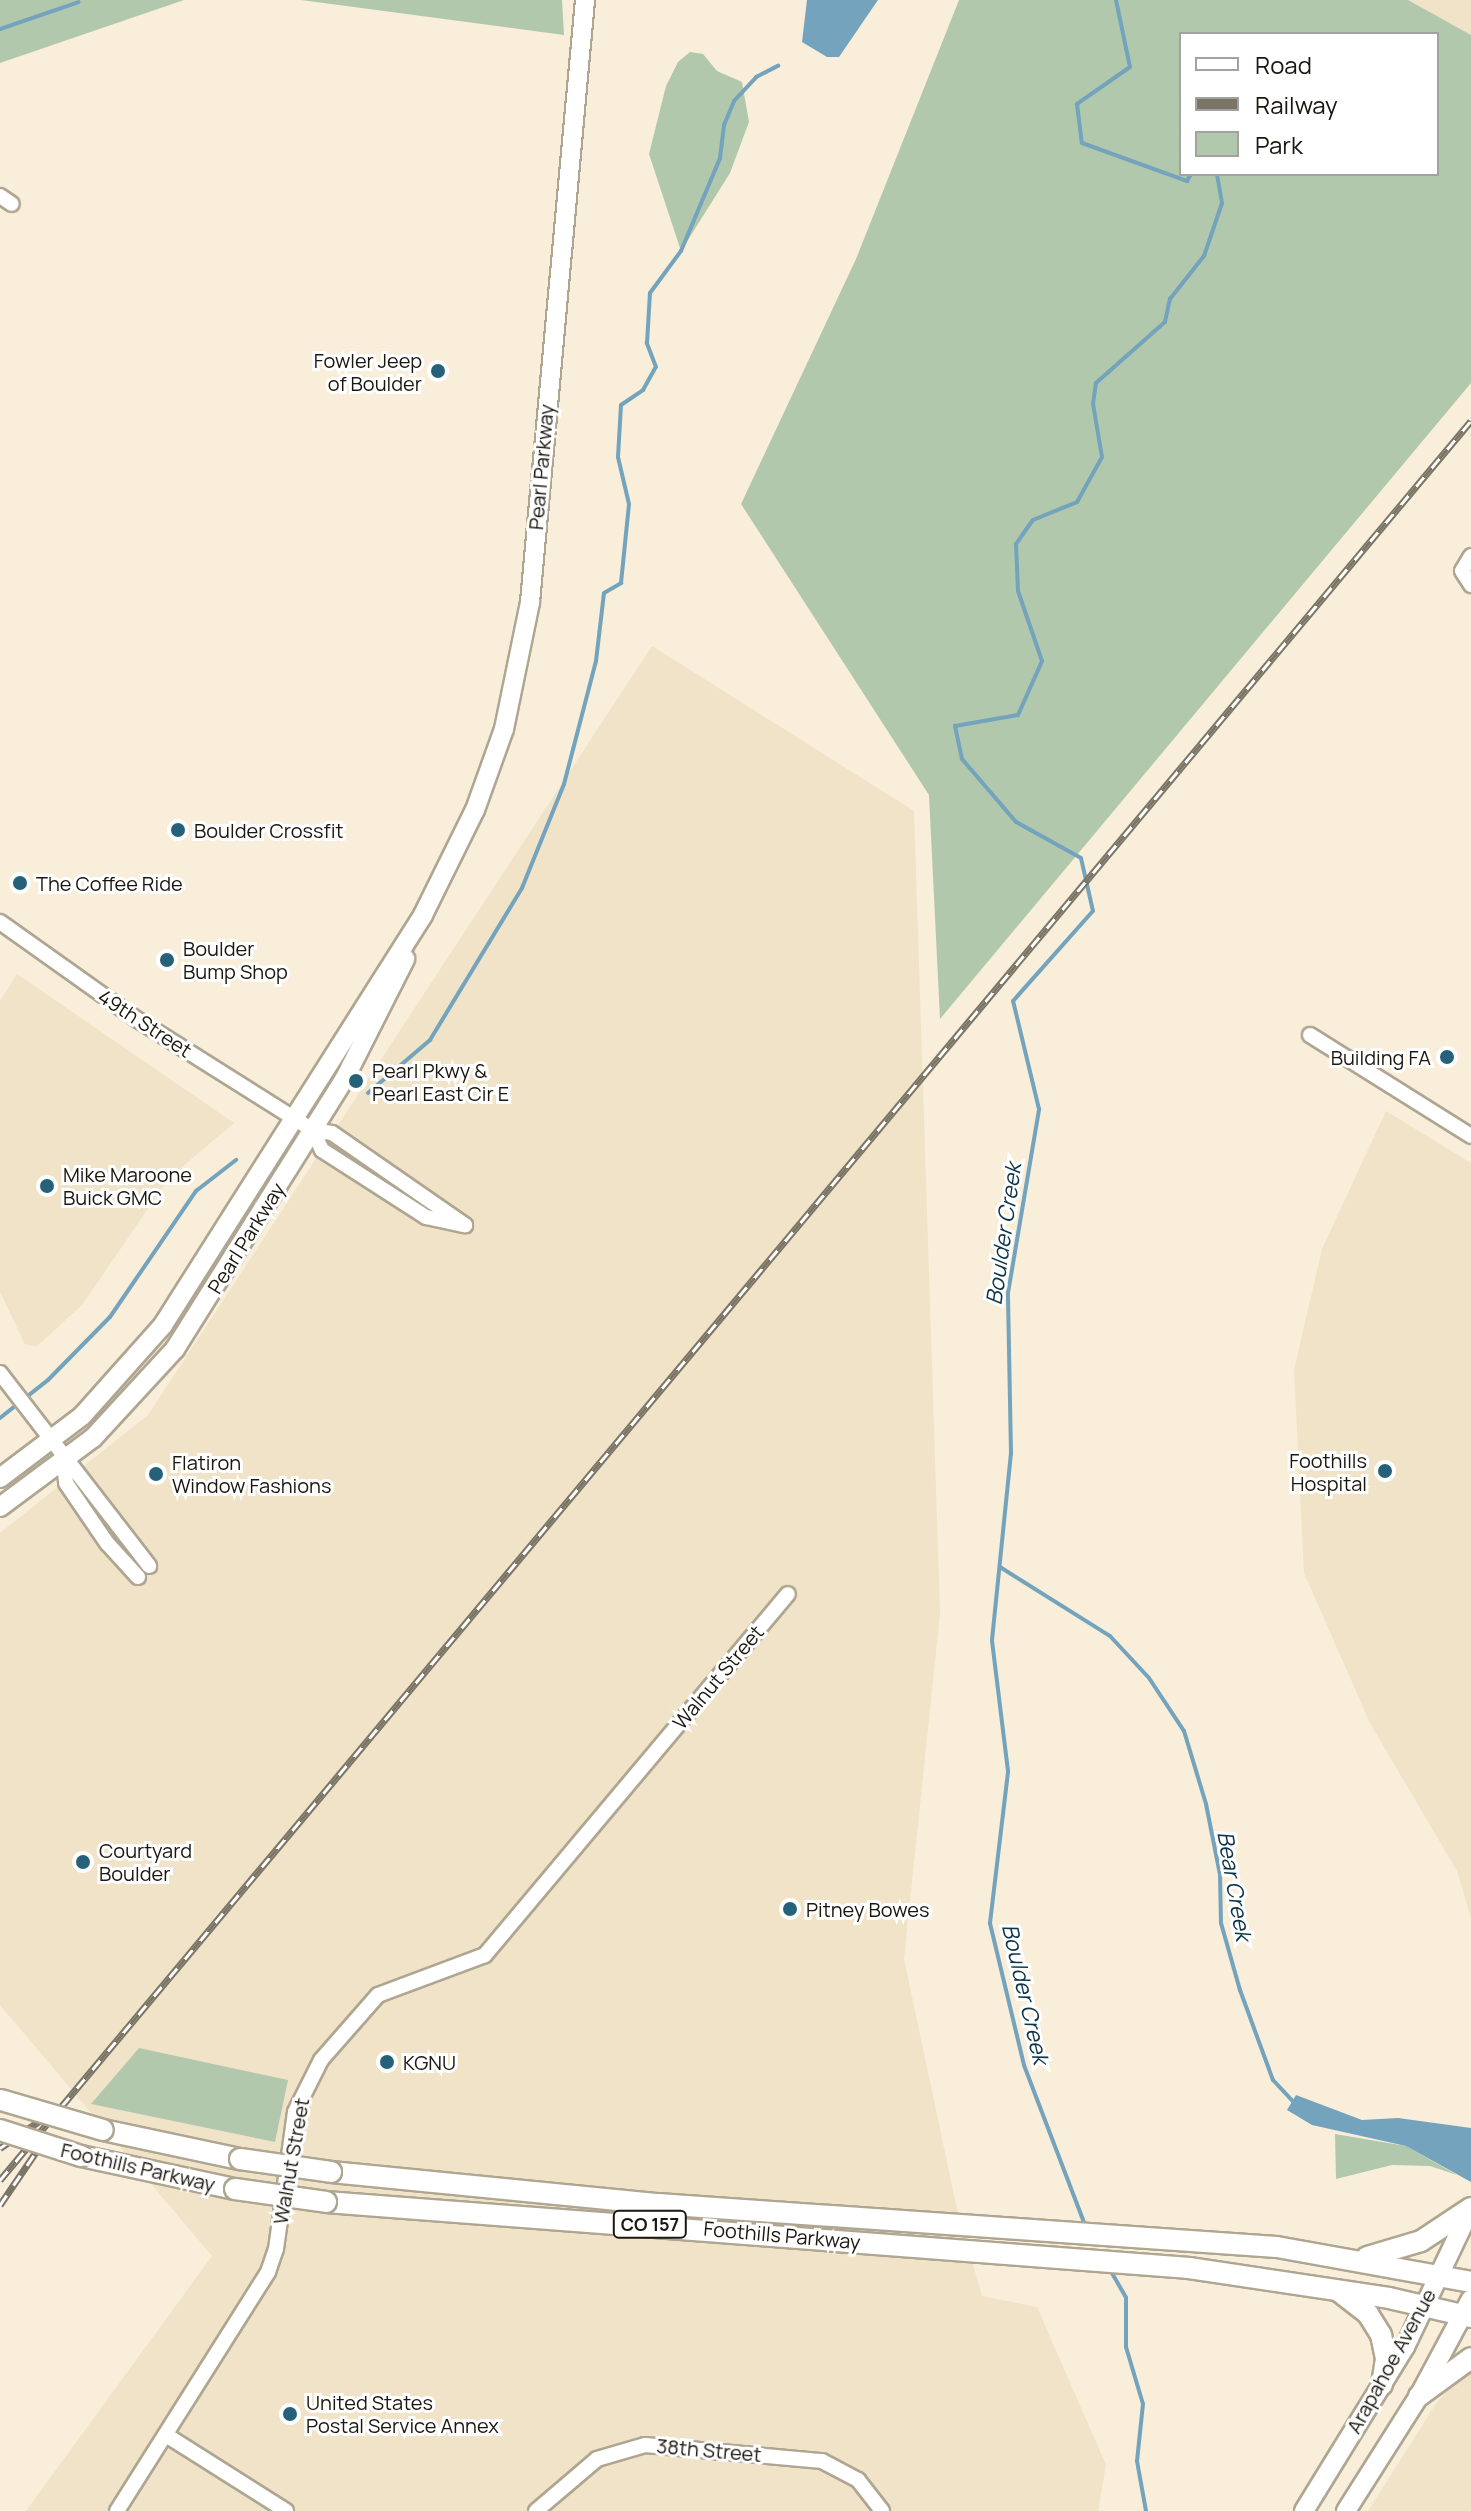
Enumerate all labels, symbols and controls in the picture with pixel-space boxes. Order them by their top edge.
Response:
legend [1179,32,1439,176]
text: Road [1255,48,1312,81]
text: Railway [1255,88,1338,121]
text: Park [1255,128,1303,161]
place label: Fowler Jeep of Boulder [314,348,422,395]
marker: Fowler Jeep of Boulder [429,362,447,380]
street label: Pearl Parkway [524,403,558,531]
place label: Boulder Crossfit [194,818,344,842]
marker: Boulder Crossfit [169,821,187,839]
place label: The Coffee Ride [36,871,183,895]
marker: The Coffee Ride [11,874,29,892]
place label: Boulder Bump Shop [183,936,288,983]
marker: Boulder Bump Shop [158,951,176,969]
street label: 49th Street [94,984,196,1062]
place label: Building FA [1331,1045,1431,1069]
marker: Building FA [1438,1048,1456,1066]
place label: Pearl Pkwy & Pearl East Cir E [372,1058,509,1105]
marker: Pearl Pkwy & Pearl East Cir E [347,1072,365,1090]
water label: Boulder Creek [981,1161,1027,1307]
place label: Mike Maroone Buick GMC [63,1162,192,1209]
marker: Mike Maroone Buick GMC [38,1177,56,1195]
street label: Pearl Parkway [202,1178,290,1298]
place label: Foothills Hospital [1289,1448,1367,1495]
place label: Flatiron Window Fashions [172,1450,331,1497]
marker: Foothills Hospital [1374,1460,1396,1482]
marker: Flatiron Window Fashions [147,1465,165,1483]
street label: Walnut Street [668,1620,768,1734]
water label: Bear Creek [1211,1829,1257,1943]
place label: Courtyard Boulder [99,1838,192,1885]
marker: Courtyard Boulder [74,1853,92,1871]
place label: Pitney Bowes [806,1897,929,1921]
marker: Pitney Bowes [781,1900,799,1918]
water label: Boulder Creek [996,1921,1054,2067]
place label: KGNU [403,2050,456,2074]
marker: KGNU [378,2053,396,2071]
street label: Walnut Street [268,2096,314,2226]
street label: Foothills Parkway [59,2138,217,2196]
road number: CO 157 [612,2210,688,2238]
street label: Foothills Parkway [703,2216,861,2254]
street label: Arapahoe Avenue [1341,2285,1441,2437]
place label: United States Postal Service Annex [306,2390,499,2437]
marker: United States Postal Service Annex [281,2405,299,2423]
street label: 38th Street [656,2433,762,2467]

